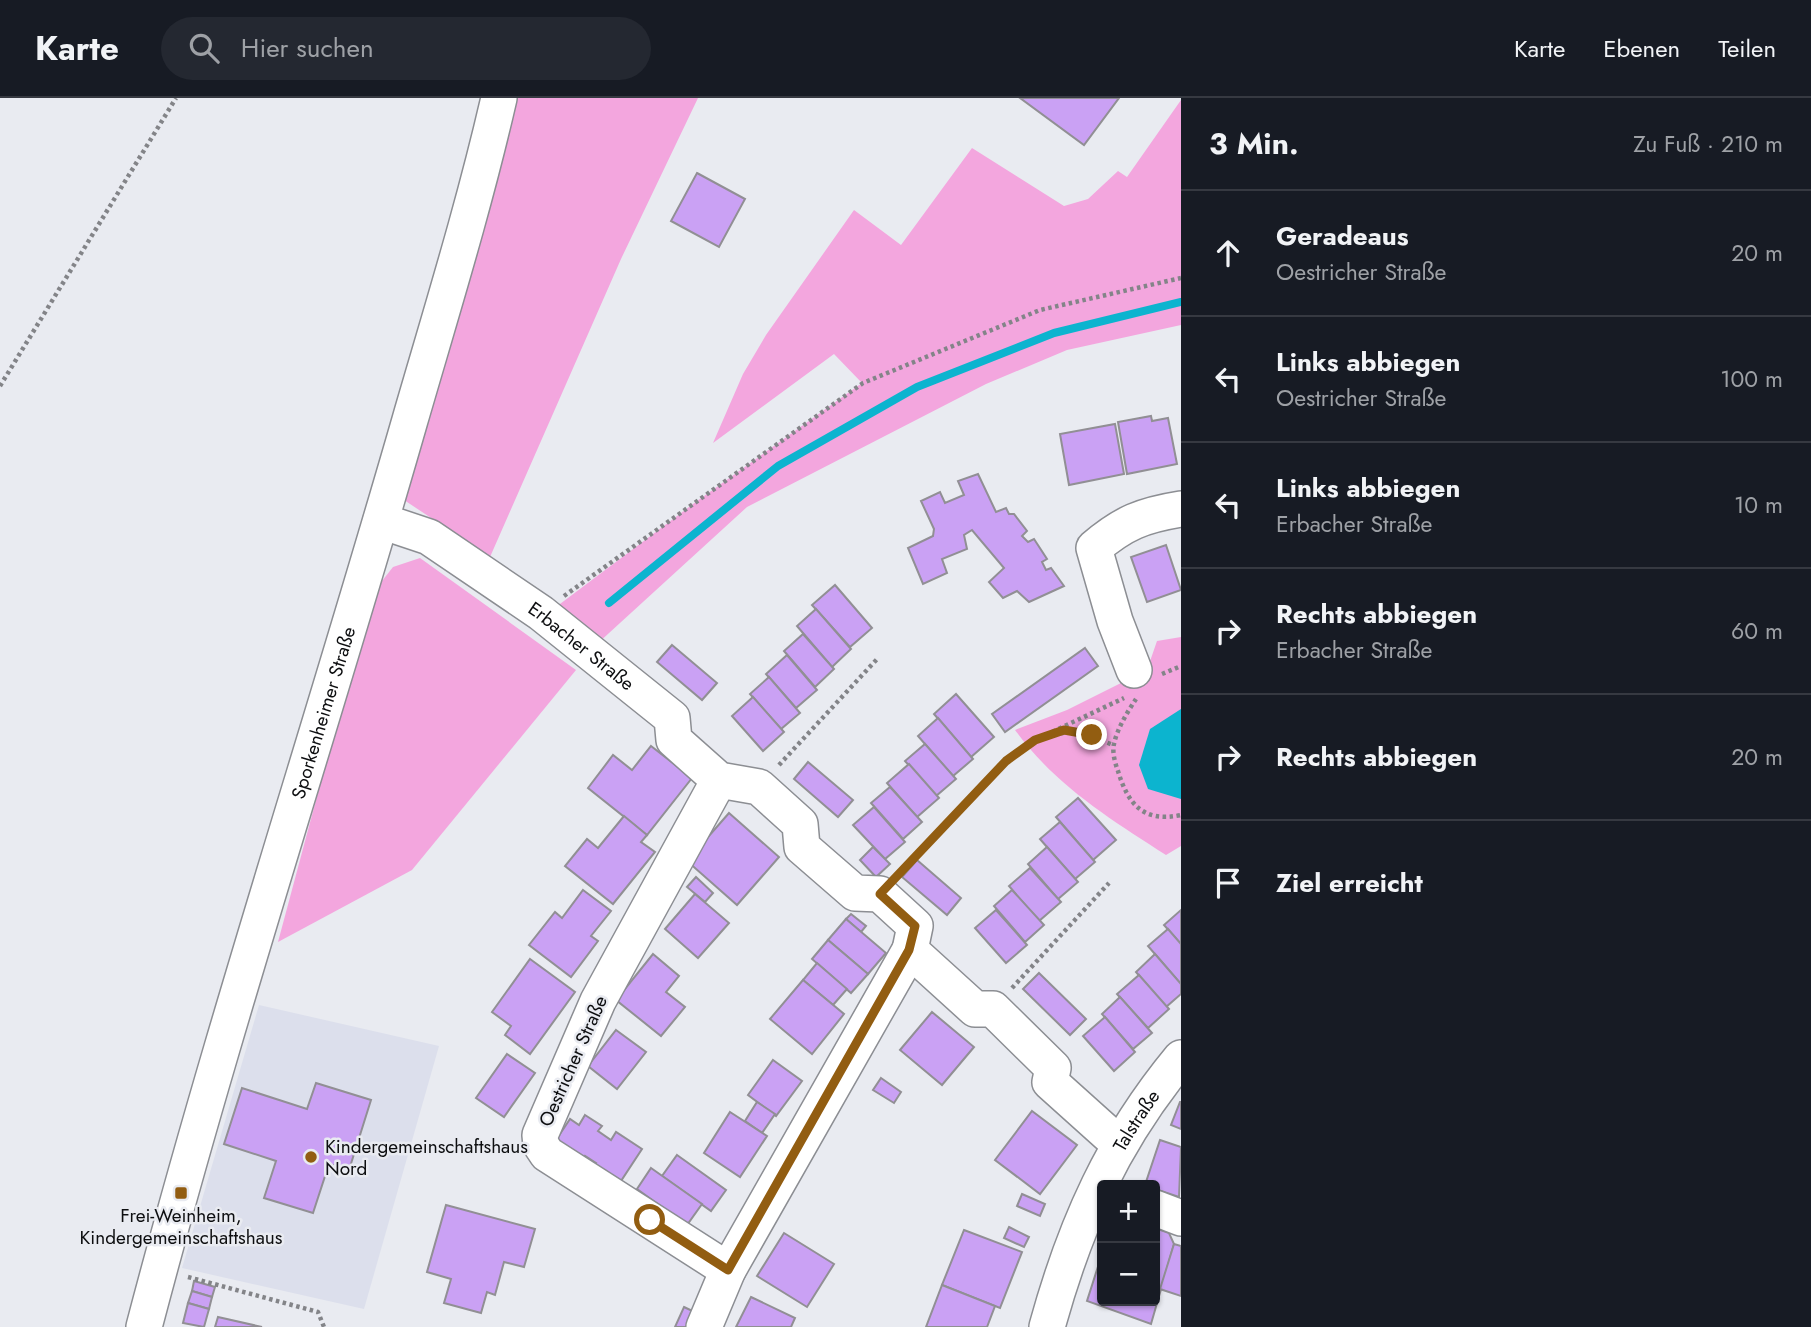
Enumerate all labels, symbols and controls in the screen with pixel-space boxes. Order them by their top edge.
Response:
search box [161,17,651,80]
text: Karte [35,25,119,72]
icon: search [185,29,223,67]
text: Hier suchen [241,29,374,67]
text: Karte [1514,31,1565,66]
text: Ebenen [1603,31,1680,66]
text: Teilen [1718,31,1776,66]
text: 3 Min. [1209,122,1299,165]
text: Zu Fuß · 210 m [1633,127,1783,161]
text: Geradeaus [1276,217,1409,255]
icon: ahead [1209,234,1247,272]
text: 20 m [1731,236,1783,270]
text: Oestricher Straße [1276,255,1446,289]
text: Links abbiegen [1276,343,1460,381]
icon: left [1209,360,1247,398]
text: 100 m [1720,362,1783,396]
text: Oestricher Straße [1276,381,1446,415]
text: Links abbiegen [1276,469,1460,507]
icon: left [1209,486,1247,524]
text: 10 m [1734,488,1783,522]
text: Erbacher Straße [1276,507,1432,541]
street label: Erbacher Straße [523,595,641,697]
text: Rechts abbiegen [1276,595,1477,633]
icon: right [1209,612,1247,650]
text: 60 m [1731,614,1783,648]
street label: Sporkenheimer Straße [284,623,362,802]
text: Erbacher Straße [1276,633,1432,667]
route end [1076,719,1107,750]
icon: right [1209,738,1247,776]
text: Rechts abbiegen [1276,738,1477,776]
text: 20 m [1731,740,1783,774]
icon: arrive [1209,864,1247,902]
text: Ziel erreicht [1276,864,1423,902]
street label: Oestricher Straße [532,991,614,1131]
street label: Talstraße [1106,1084,1166,1156]
place label: Kindergemeinschaftshaus Nord [325,1133,528,1182]
marker: Kindergemeinschaftshaus Nord [303,1149,319,1165]
map controls [1097,1180,1160,1306]
button: + [1097,1180,1160,1243]
marker: Frei-Weinheim, Kindergemeinschaftshaus [173,1185,189,1201]
place label: Frei-Weinheim, Kindergemeinschaftshaus [80,1202,283,1251]
route start [634,1204,665,1235]
button: − [1097,1243,1160,1306]

